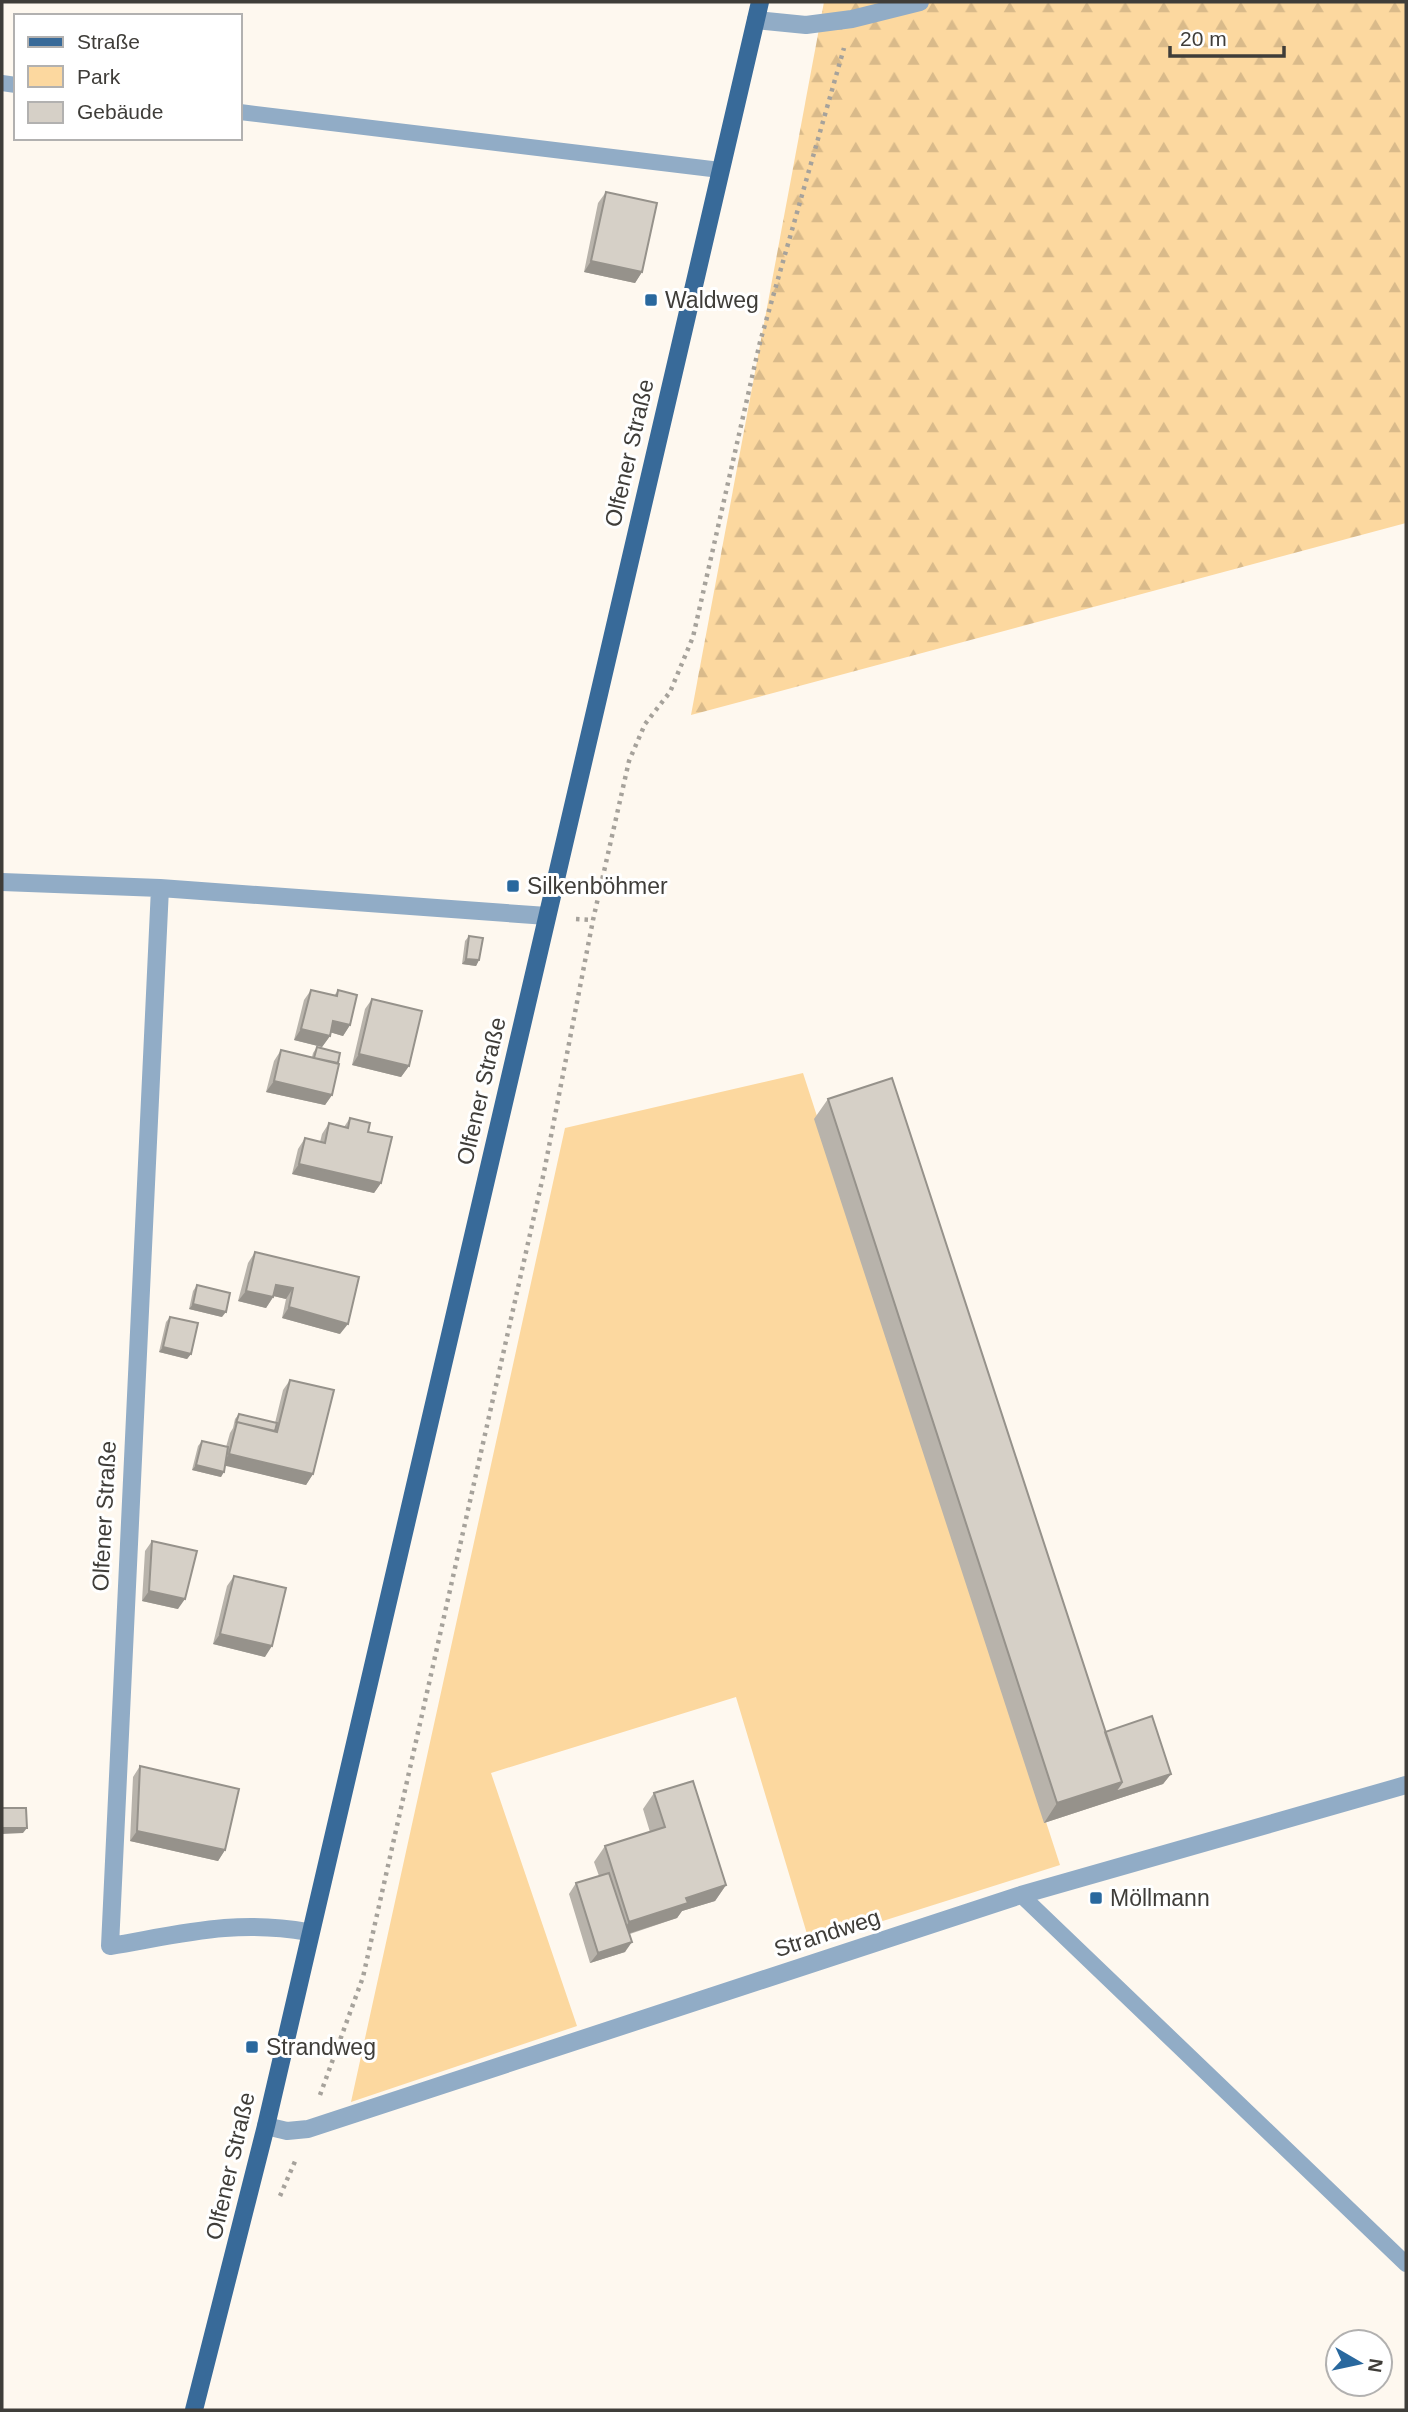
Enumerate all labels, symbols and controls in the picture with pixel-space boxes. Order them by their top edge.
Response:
legend [14,14,242,140]
scale bar [1170,14,1284,58]
text: 20 m [1180,27,1227,50]
text: Straße [77,30,140,53]
text: Park [77,65,121,88]
text: Gebäude [77,100,163,123]
place label: Waldweg [665,287,759,313]
marker: Waldweg [643,292,659,308]
street label: Olfener Straße [599,377,659,529]
place label: Silkenböhmer [527,873,668,899]
marker: Silkenböhmer [505,878,521,894]
street label: Olfener Straße [451,1015,511,1167]
street label: Olfener Straße [87,1440,121,1592]
place label: Möllmann [1110,1885,1210,1911]
marker: Möllmann [1088,1890,1104,1906]
street label: Strandweg [771,1904,883,1962]
place label: Strandweg [266,2034,376,2060]
marker: Strandweg [244,2039,260,2055]
street label: Olfener Straße [200,2090,260,2242]
north arrow [1324,2328,1394,2398]
text: N [1364,2357,1387,2374]

